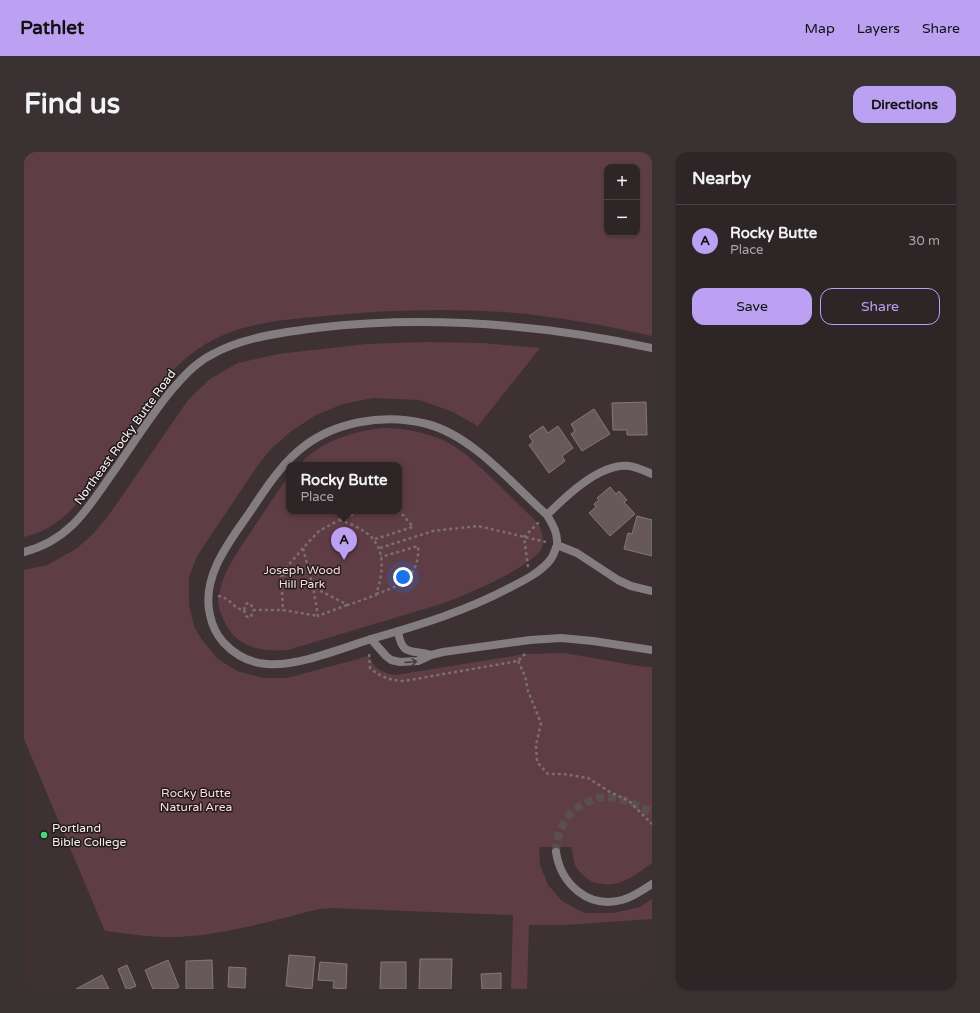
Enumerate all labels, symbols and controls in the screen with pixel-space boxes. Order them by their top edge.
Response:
text: Pathlet [20,17,84,39]
text: Map [805,20,835,37]
text: Layers [857,20,900,37]
text: Share [922,20,960,37]
button: Directions [853,86,956,123]
text: Find us [24,87,120,121]
map controls [604,164,640,236]
button: + [604,164,640,200]
text: Nearby [692,168,751,189]
button: − [604,200,640,236]
text: Rocky Butte [730,224,817,242]
text: A [700,233,710,249]
text: 30 m [908,233,940,249]
text: Place [730,242,763,258]
button: Save [692,288,812,325]
button: Share [820,288,940,325]
street label: Northeast Rocky Butte Road [71,367,179,507]
popup [286,462,402,514]
text: Rocky Butte [300,471,388,489]
text: Place [300,489,334,505]
pin: A [331,527,357,560]
park label: Joseph Wood Hill Park [263,563,341,591]
your location [393,567,413,587]
one-way arrow [404,658,417,666]
park label: Rocky Butte Natural Area [160,786,232,814]
place label: Portland Bible College [52,821,126,849]
marker: Portland Bible College [39,830,49,840]

